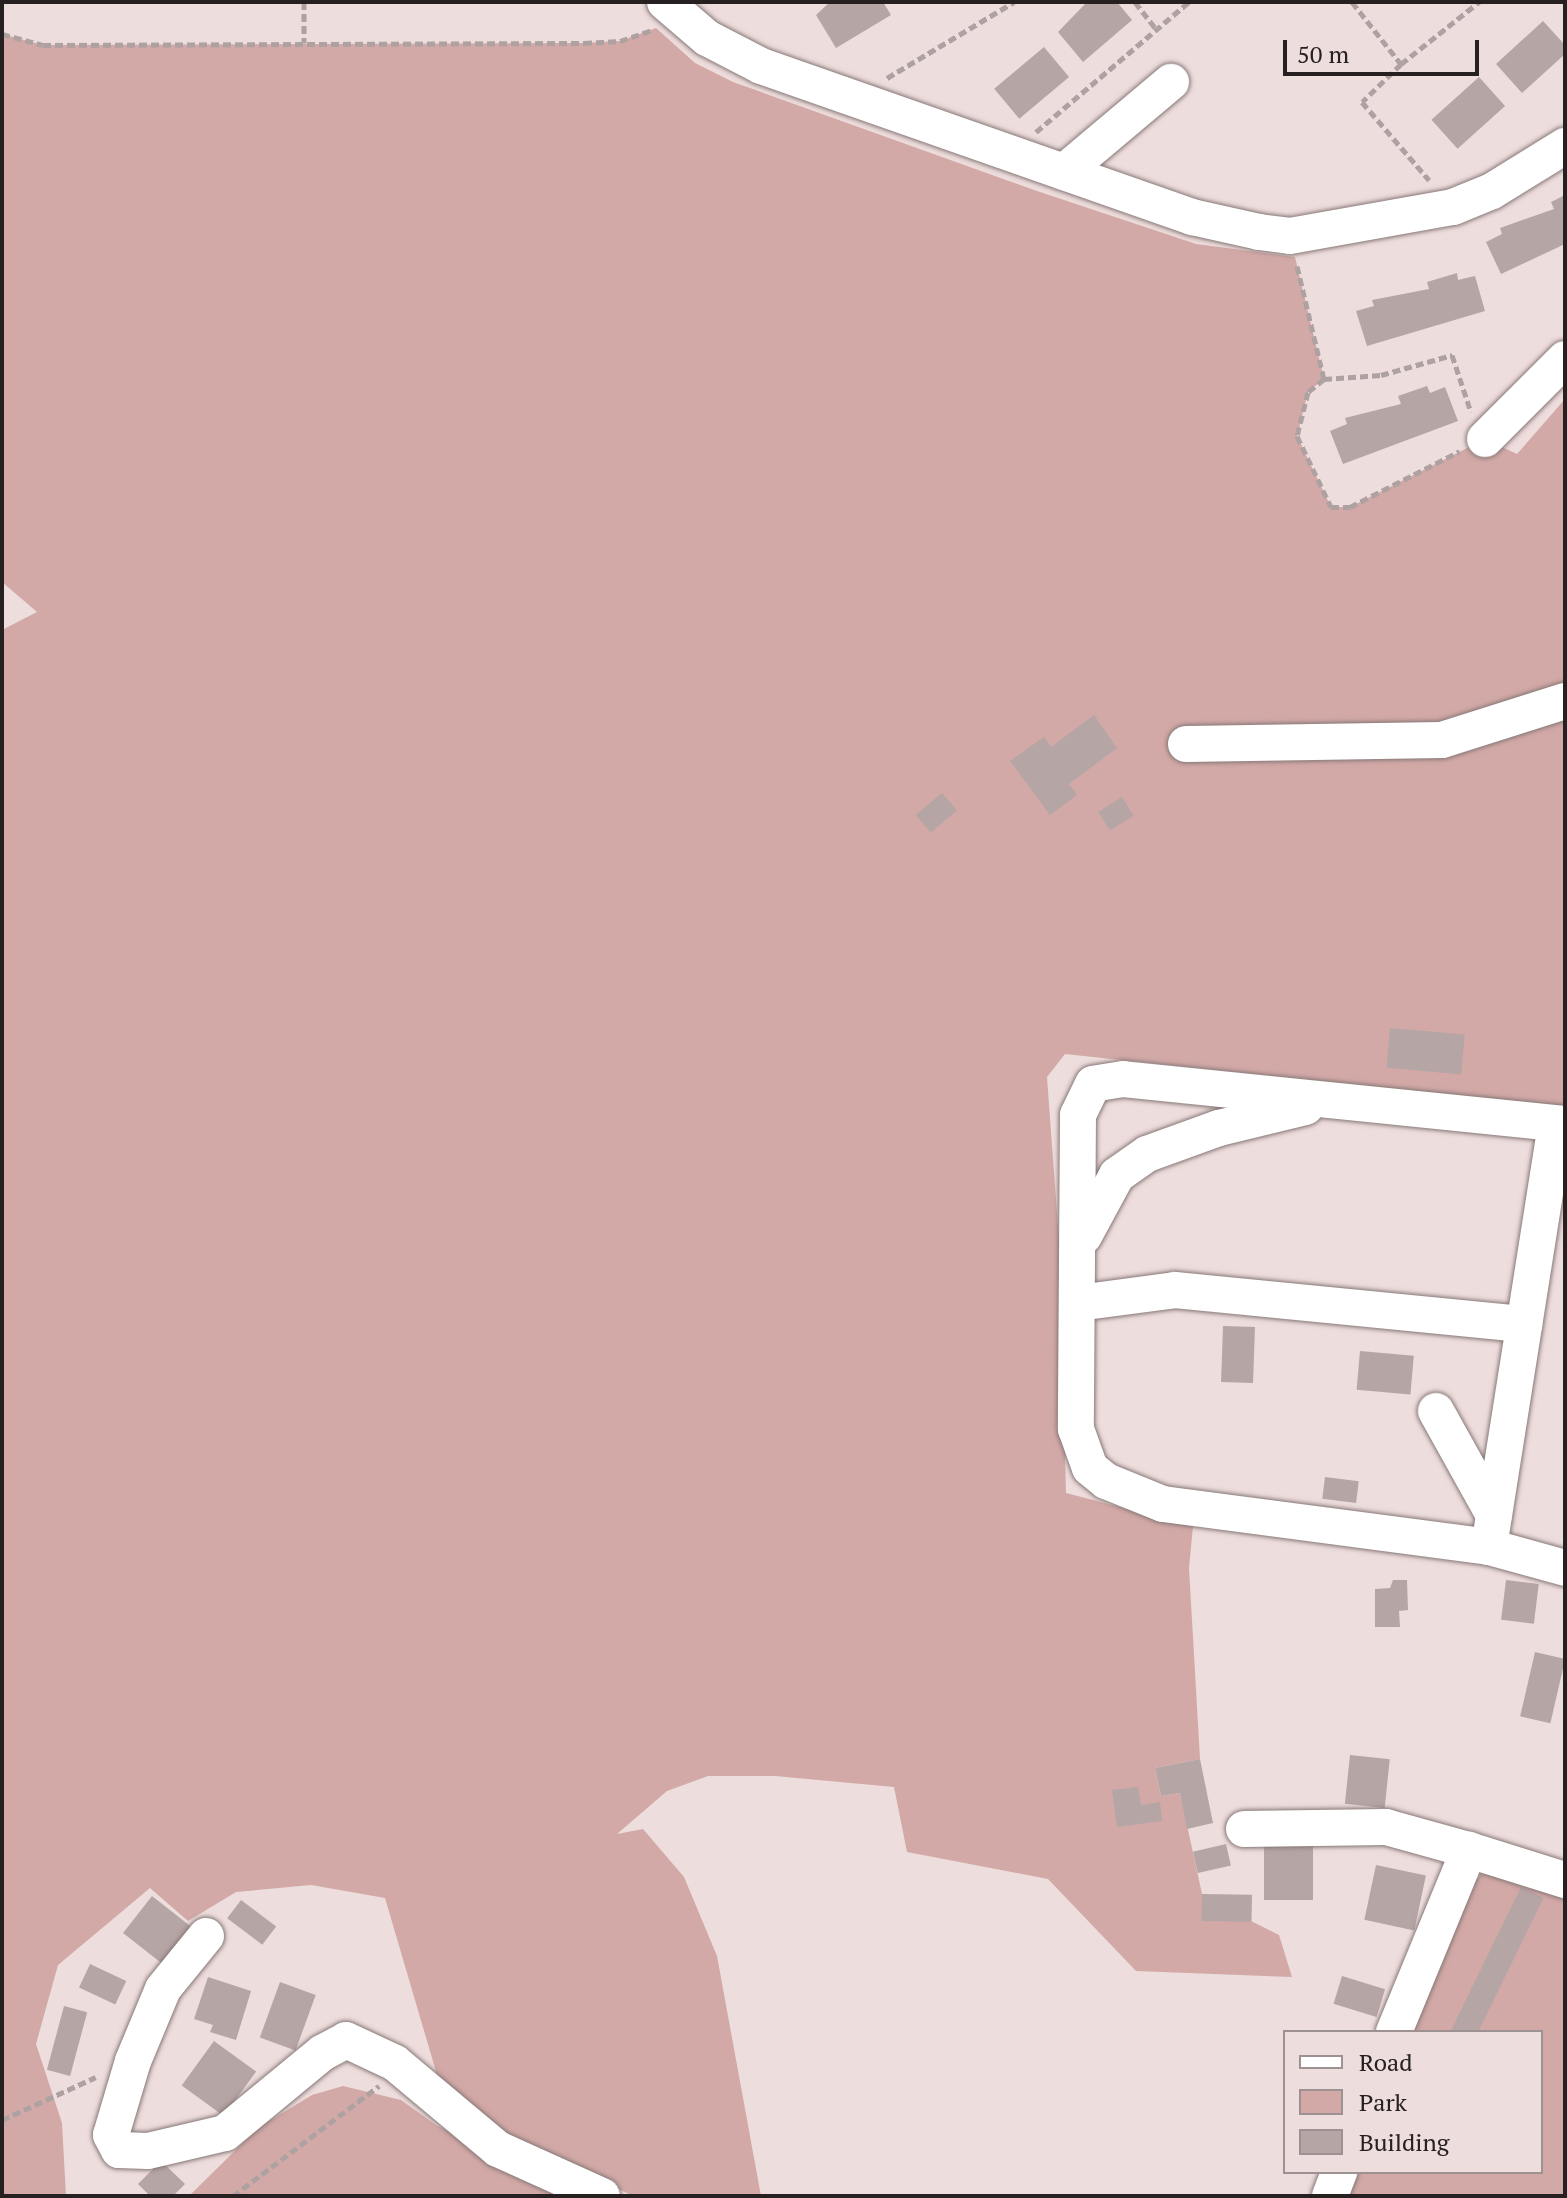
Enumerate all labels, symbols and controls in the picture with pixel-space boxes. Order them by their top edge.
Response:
scale bar [1287,24,1483,74]
text: 50 m [1297,38,1349,70]
legend [1283,2030,1543,2174]
text: Road [1359,2046,1413,2078]
text: Park [1359,2086,1407,2118]
text: Building [1359,2126,1449,2158]

